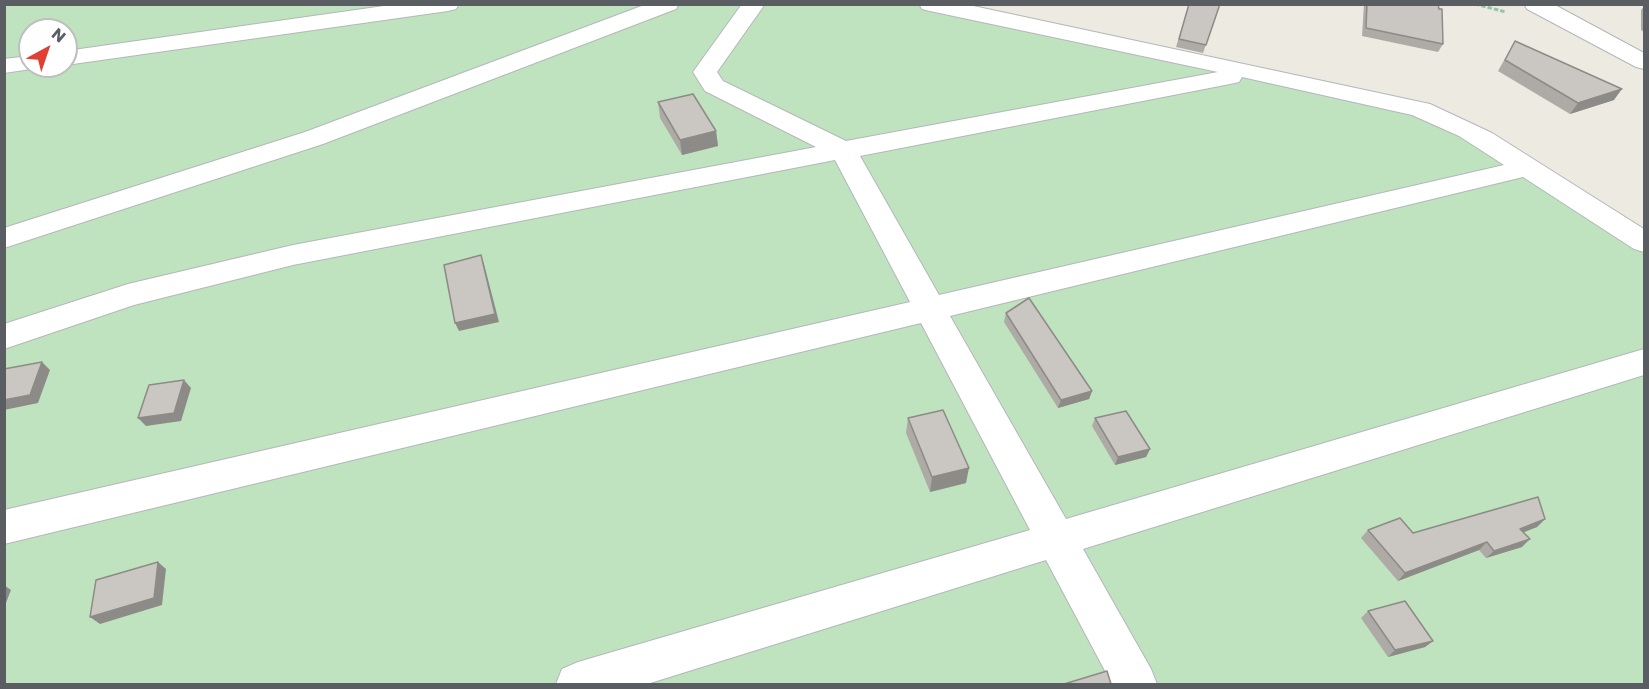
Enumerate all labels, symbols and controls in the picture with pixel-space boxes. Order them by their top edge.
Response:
north arrow [18,18,78,78]
text: N [47,23,71,48]

